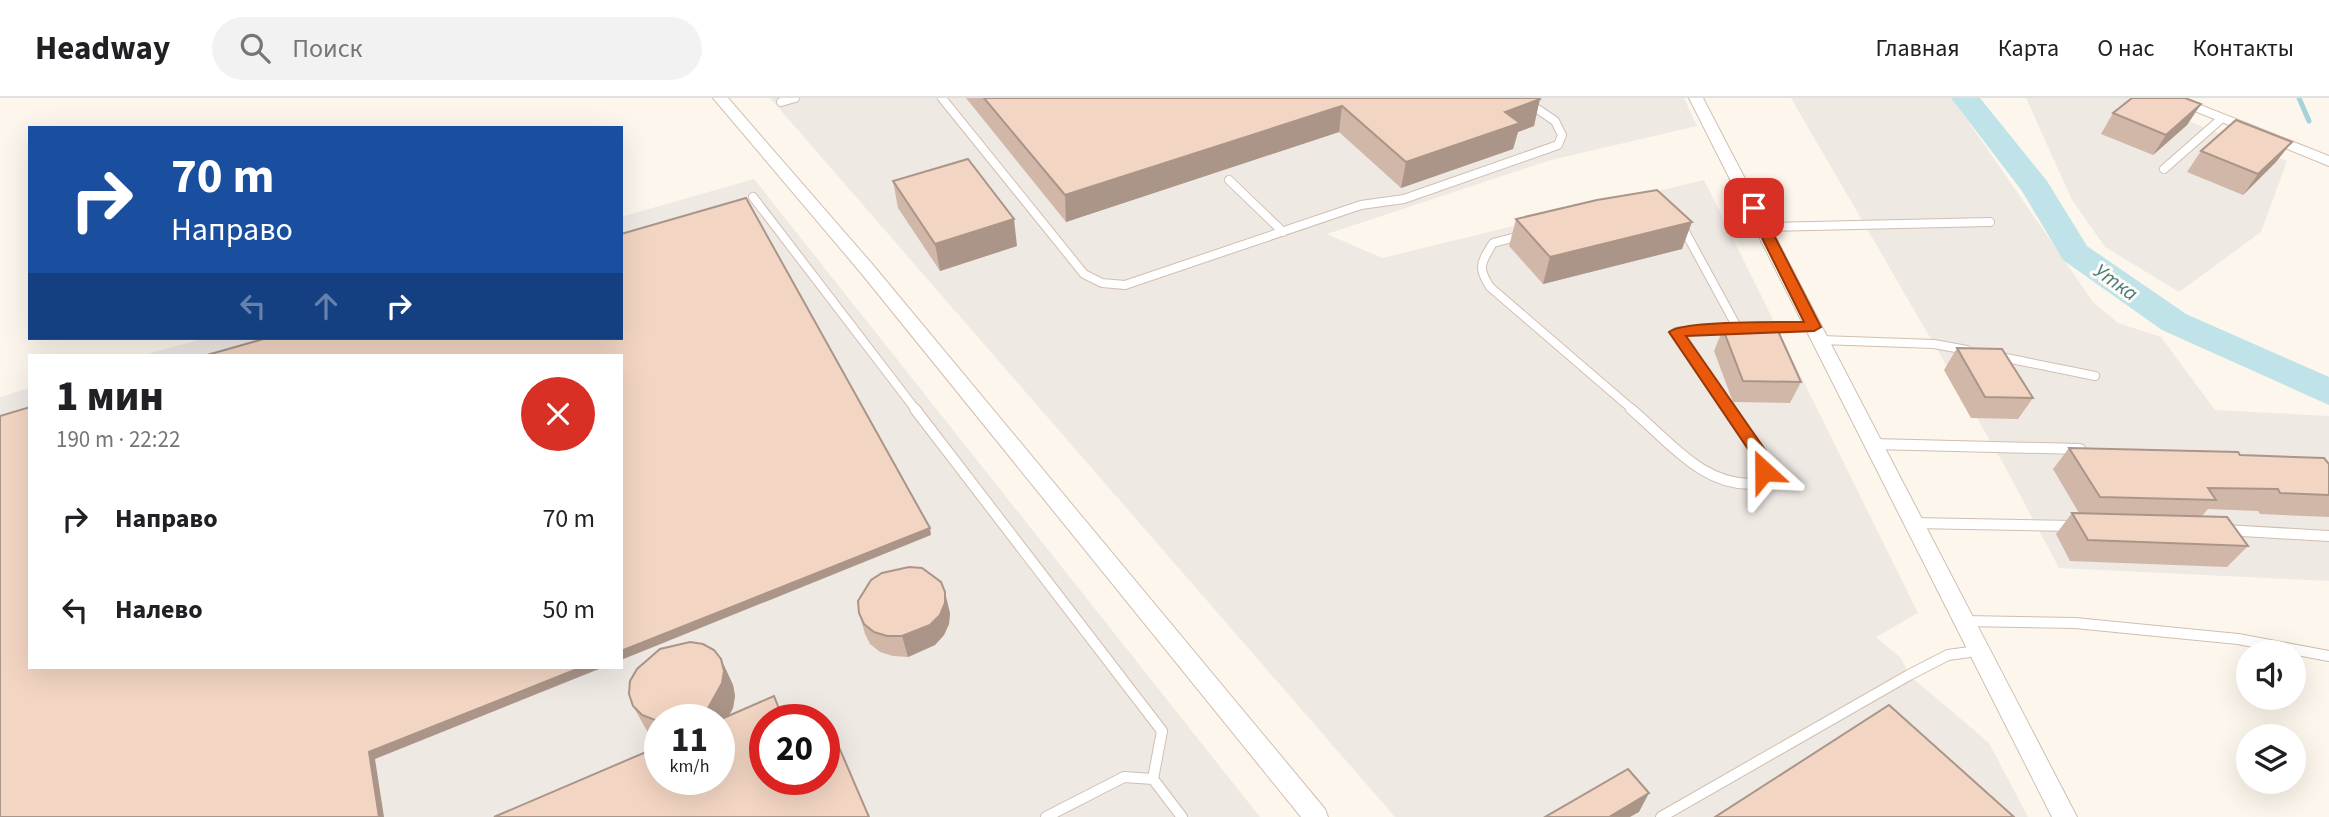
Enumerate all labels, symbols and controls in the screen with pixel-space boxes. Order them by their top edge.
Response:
search box [212,17,702,80]
text: Headway [35,25,170,72]
icon: search [236,29,274,67]
text: Поиск [292,30,362,67]
text: Главная [1875,31,1960,66]
text: Карта [1998,31,2059,66]
text: О нас [2097,31,2154,66]
text: Контакты [2192,31,2294,66]
text: 70 m [171,142,275,212]
icon: right [56,154,147,245]
pin [1724,178,1784,238]
icon: arrive [1735,189,1773,227]
text: Направо [171,207,293,253]
water label: Утка [2088,256,2144,308]
icon: left [234,287,272,325]
icon: ahead [307,287,345,325]
icon: right [380,287,418,325]
text: 1 мин [56,367,164,427]
button: close [521,377,595,451]
text: 190 m · 22:22 [56,423,180,456]
position arrow [1727,434,1801,508]
icon: right [56,500,94,538]
text: Направо [115,500,218,537]
text: 70 m [542,500,595,537]
icon: left [56,591,94,629]
text: Налево [115,591,203,628]
text: 50 m [542,591,595,628]
map controls [2236,640,2306,794]
button: sound [2236,640,2306,710]
speed limit sign: 20 [749,704,840,795]
text: 11 [671,715,708,765]
button: layers [2236,724,2306,794]
text: km/h [670,754,709,779]

